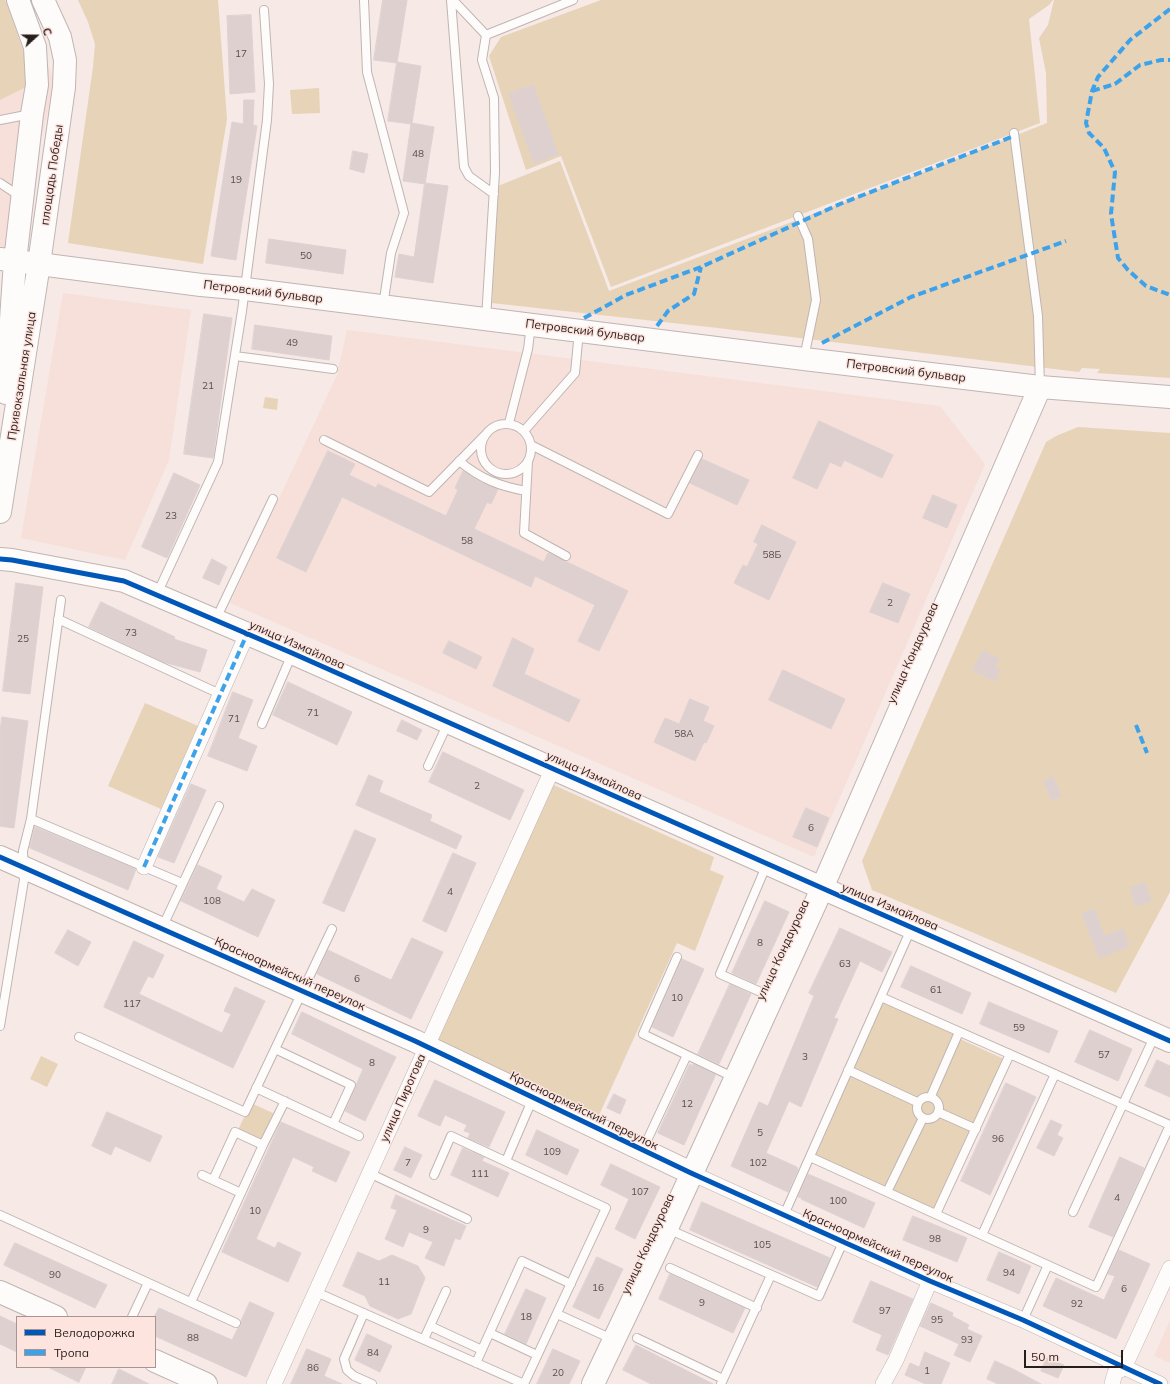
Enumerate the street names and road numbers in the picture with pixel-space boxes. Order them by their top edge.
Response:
street label: площадь Победы [38,124,66,226]
street label: Петровский бульвар [202,278,324,306]
street label: Привокзальная улица [5,311,39,441]
street label: Петровский бульвар [524,317,646,345]
street label: Петровский бульвар [845,357,967,385]
street label: улица Кондаурова [884,600,942,706]
street label: улица Измайлова [247,617,347,673]
street label: улица Измайлова [544,748,644,804]
street label: улица Измайлова [839,880,941,934]
street label: улица Кондаурова [753,897,813,1003]
street label: Красноармейский переулок [212,934,368,1014]
street label: улица Пирогова [377,1052,429,1144]
street label: Красноармейский переулок [507,1069,661,1153]
street label: улица Кондаурова [618,1191,678,1297]
street label: Красноармейский переулок [800,1206,956,1286]

